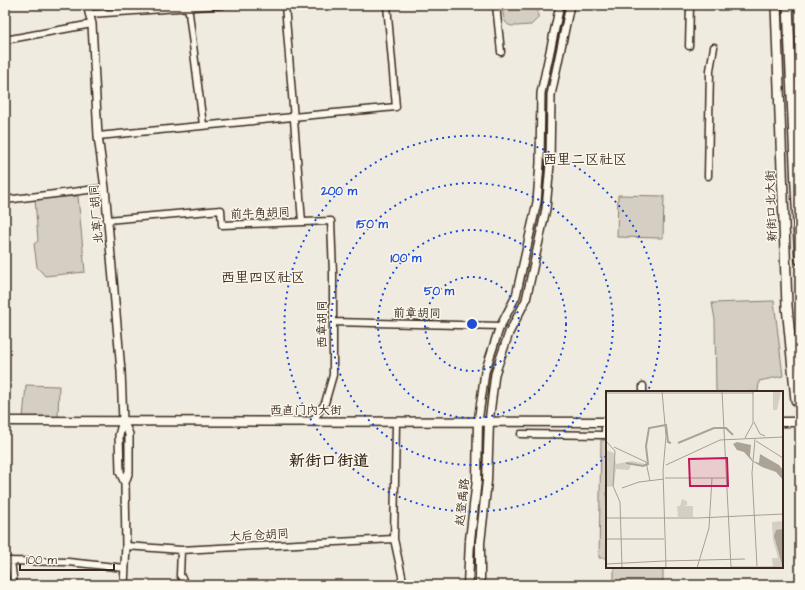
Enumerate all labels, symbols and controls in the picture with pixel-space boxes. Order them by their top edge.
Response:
district label: 西里二区社区 [543,150,627,170]
street label: 新街口北大街 [762,170,781,242]
street label: 北草厂胡同 [85,183,108,245]
text: 200 m [320,183,358,200]
street label: 前牛角胡同 [230,204,290,223]
text: 150 m [356,216,389,233]
text: 100 m [391,250,422,267]
district label: 西里四区社区 [221,268,305,288]
text: 50 m [424,283,455,300]
street label: 西章胡同 [314,300,331,348]
street label: 前章胡同 [393,305,441,322]
centre of rings [465,317,479,331]
inset map [606,391,783,568]
street label: 西直门内大街 [270,402,342,419]
district label: 新街口街道 [289,450,369,472]
street label: 赵登禹路 [452,477,473,527]
street label: 大后仓胡同 [229,525,289,546]
scale bar [20,546,114,572]
text: 100 m [26,552,57,569]

